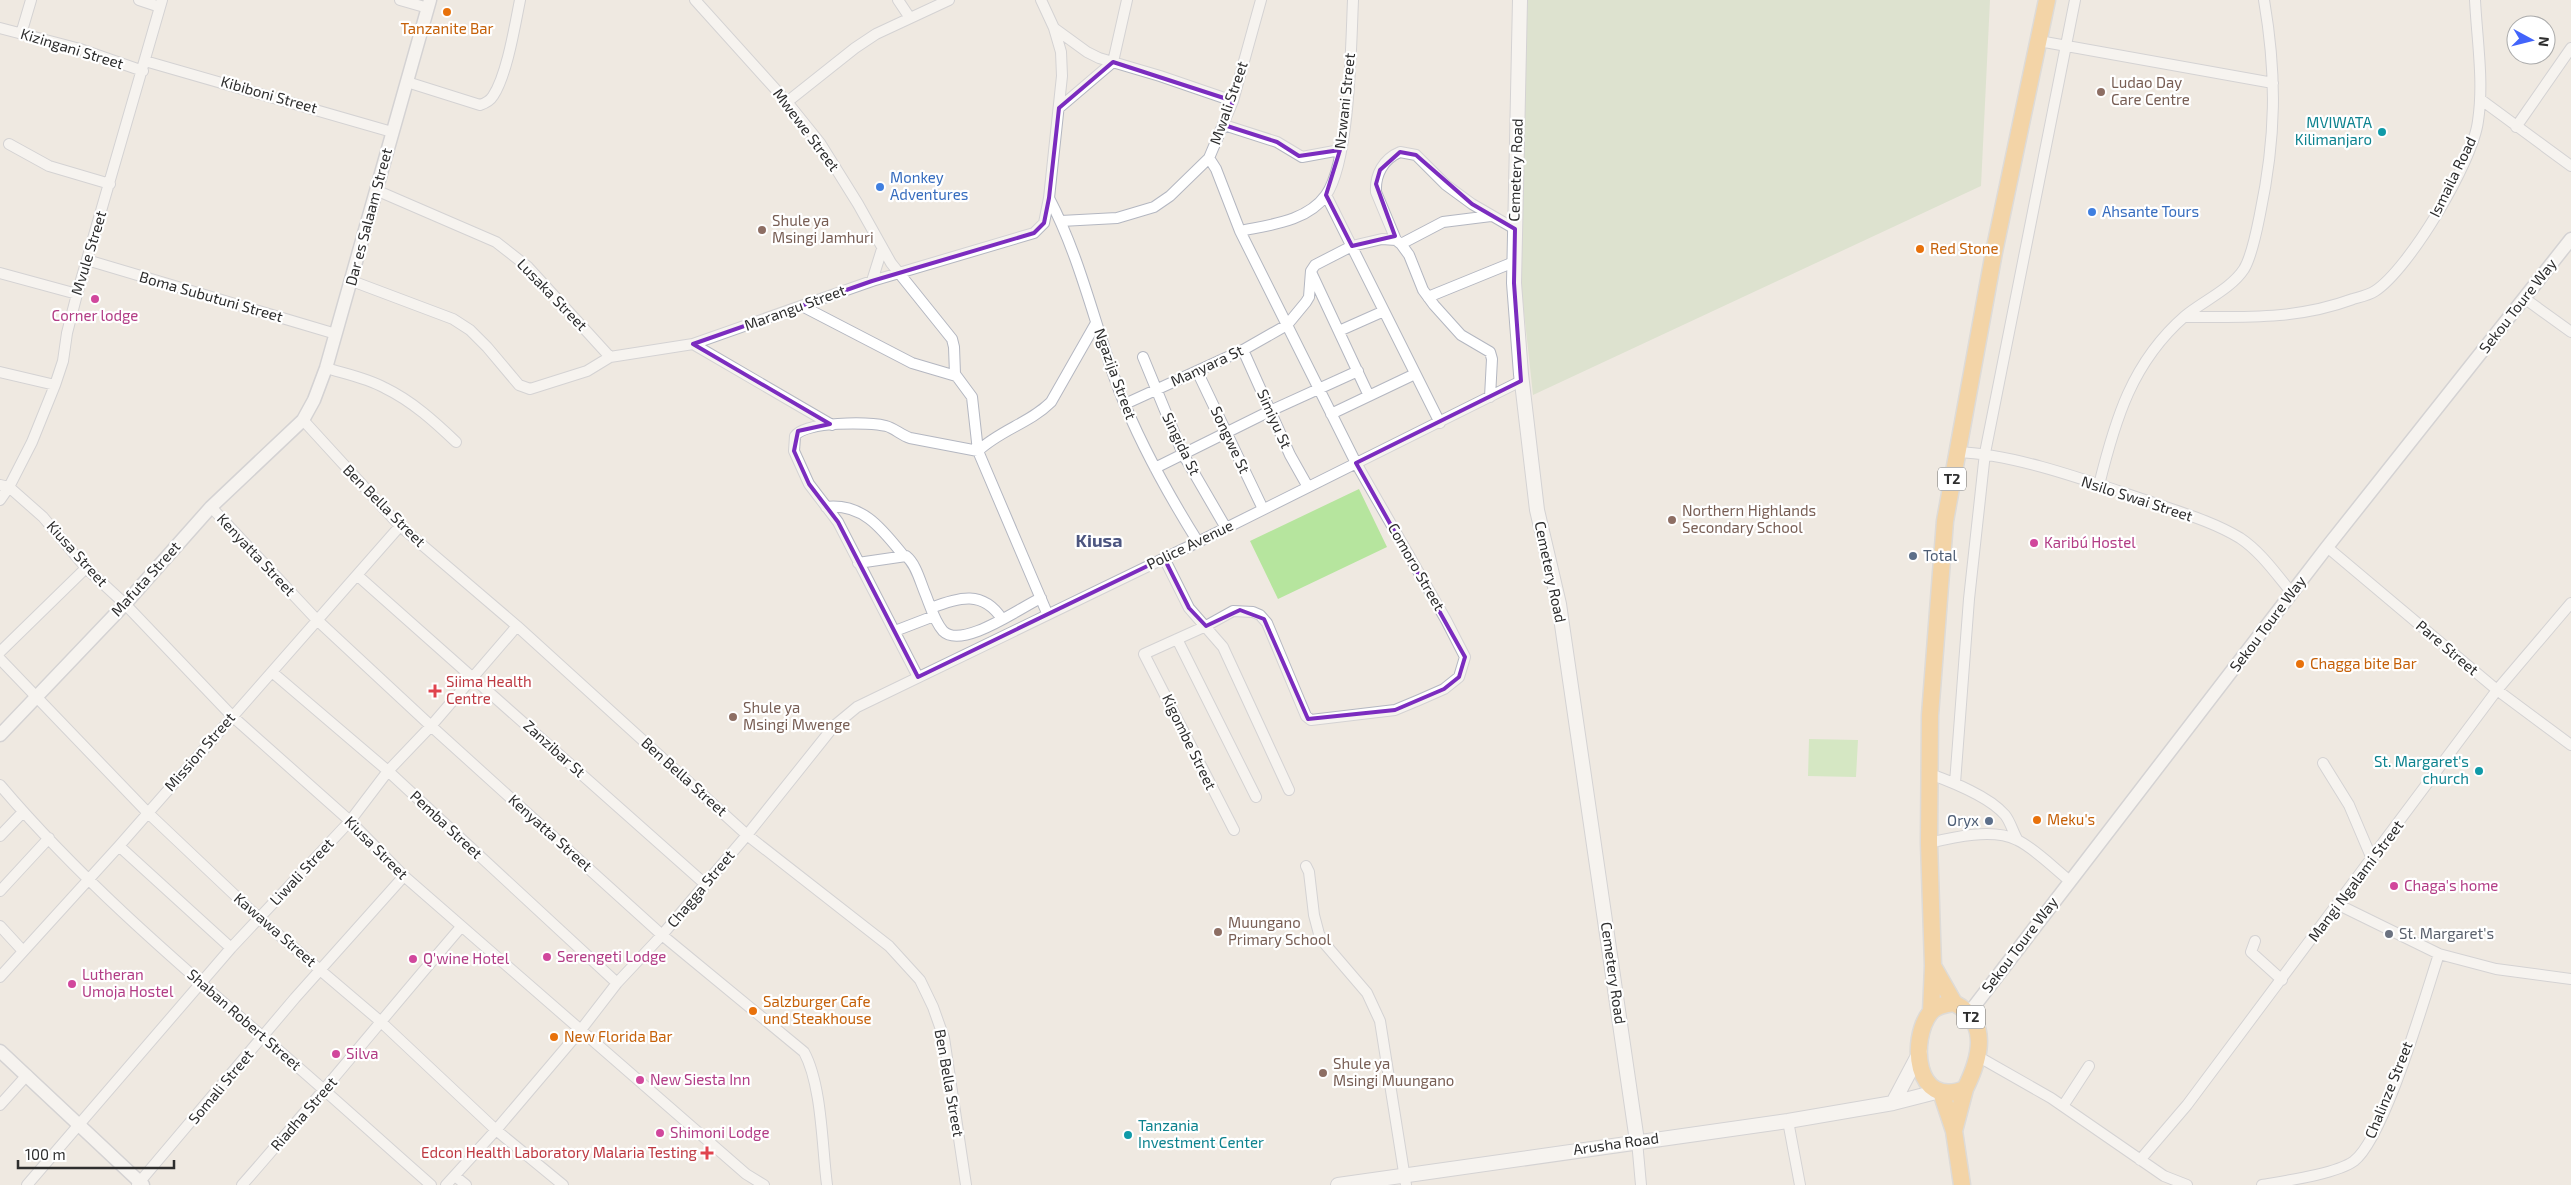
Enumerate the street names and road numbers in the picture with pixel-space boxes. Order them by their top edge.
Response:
street label: Kizingani Street [19,24,126,72]
street label: Nzwani Street [1330,52,1358,150]
street label: Mwali Street [1205,58,1251,147]
street label: Kibiboni Street [219,72,320,116]
street label: Mwewe Street [770,84,844,175]
street label: Cemetery Road [1504,118,1526,222]
street label: Ismaila Road [2425,133,2479,220]
street label: Dar es Salaam Street [341,146,395,288]
street label: Mvule Street [67,208,109,297]
street label: Sekou Toure Way [2475,254,2560,356]
street label: Lusaka Street [514,255,592,334]
street label: Boma Subutuni Street [137,267,285,325]
street label: Marangu Street [742,280,848,334]
street label: Ngazija Street [1090,326,1141,422]
street label: Manyara St [1167,340,1246,390]
street label: Simiyu St [1254,386,1296,451]
street label: Songwe St [1208,403,1254,476]
street label: Singida St [1159,409,1205,478]
street label: Ben Bella Street [340,460,430,550]
road number: T2 [1938,468,1966,490]
street label: Nsilo Swai Street [2079,472,2195,525]
street label: Kenyatta Street [214,509,300,600]
street label: Police Avenue [1143,515,1236,573]
street label: Kiusa Street [44,517,112,590]
street label: Comoro Street [1385,520,1449,614]
street label: Cemetery Road [1531,520,1570,624]
street label: Mafuta Street [107,537,184,620]
street label: Sekou Toure Way [2225,572,2309,675]
street label: Pare Street [2413,616,2483,679]
street label: Kigombe Street [1159,691,1221,793]
street label: Mission Street [160,708,238,794]
street label: Zanzibar St [520,716,589,781]
street label: Ben Bella Street [638,733,731,820]
street label: Pemba Street [407,786,487,862]
street label: Kenyatta Street [505,790,596,875]
street label: Kiusa Street [341,812,412,883]
street label: Mangi Ngalami Street [2304,816,2407,945]
street label: Liwali Street [266,834,337,909]
street label: Chagga Street [663,846,738,931]
street label: Kawawa Street [231,889,321,970]
street label: Sekou Toure Way [1977,893,2061,996]
street label: Cemetery Road [1598,921,1630,1025]
street label: Shaban Robert Street [184,965,306,1074]
road number: T2 [1957,1006,1985,1028]
street label: Ben Bella Street [932,1028,968,1138]
street label: Chalinze Street [2360,1038,2416,1141]
street label: Somali Street [184,1045,257,1127]
street label: Riadha Street [266,1073,340,1154]
street label: Arusha Road [1572,1128,1660,1158]

